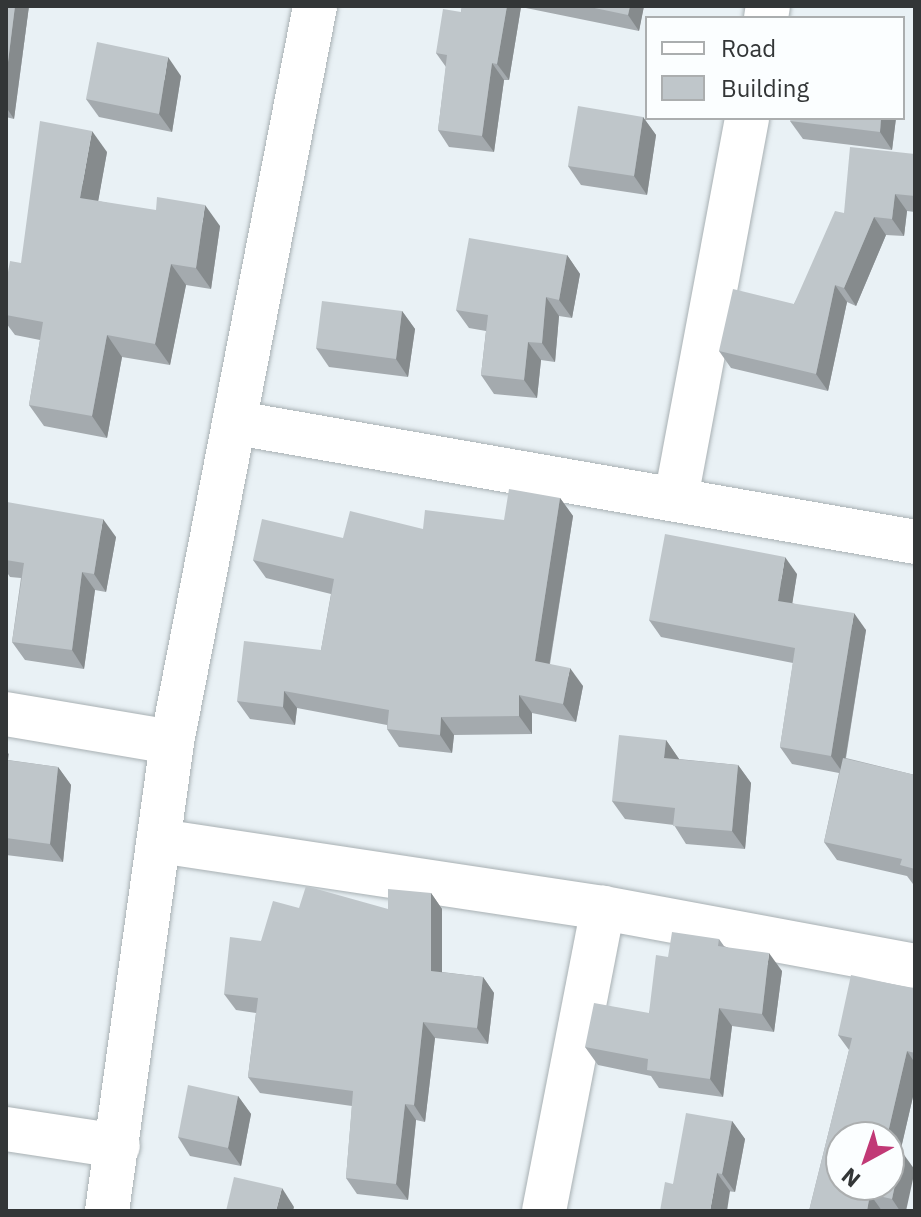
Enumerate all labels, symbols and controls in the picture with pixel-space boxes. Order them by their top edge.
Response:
legend [645,16,905,120]
text: Road [721,32,776,64]
text: Building [721,72,809,104]
north arrow [825,1121,905,1201]
text: N [835,1162,866,1194]

